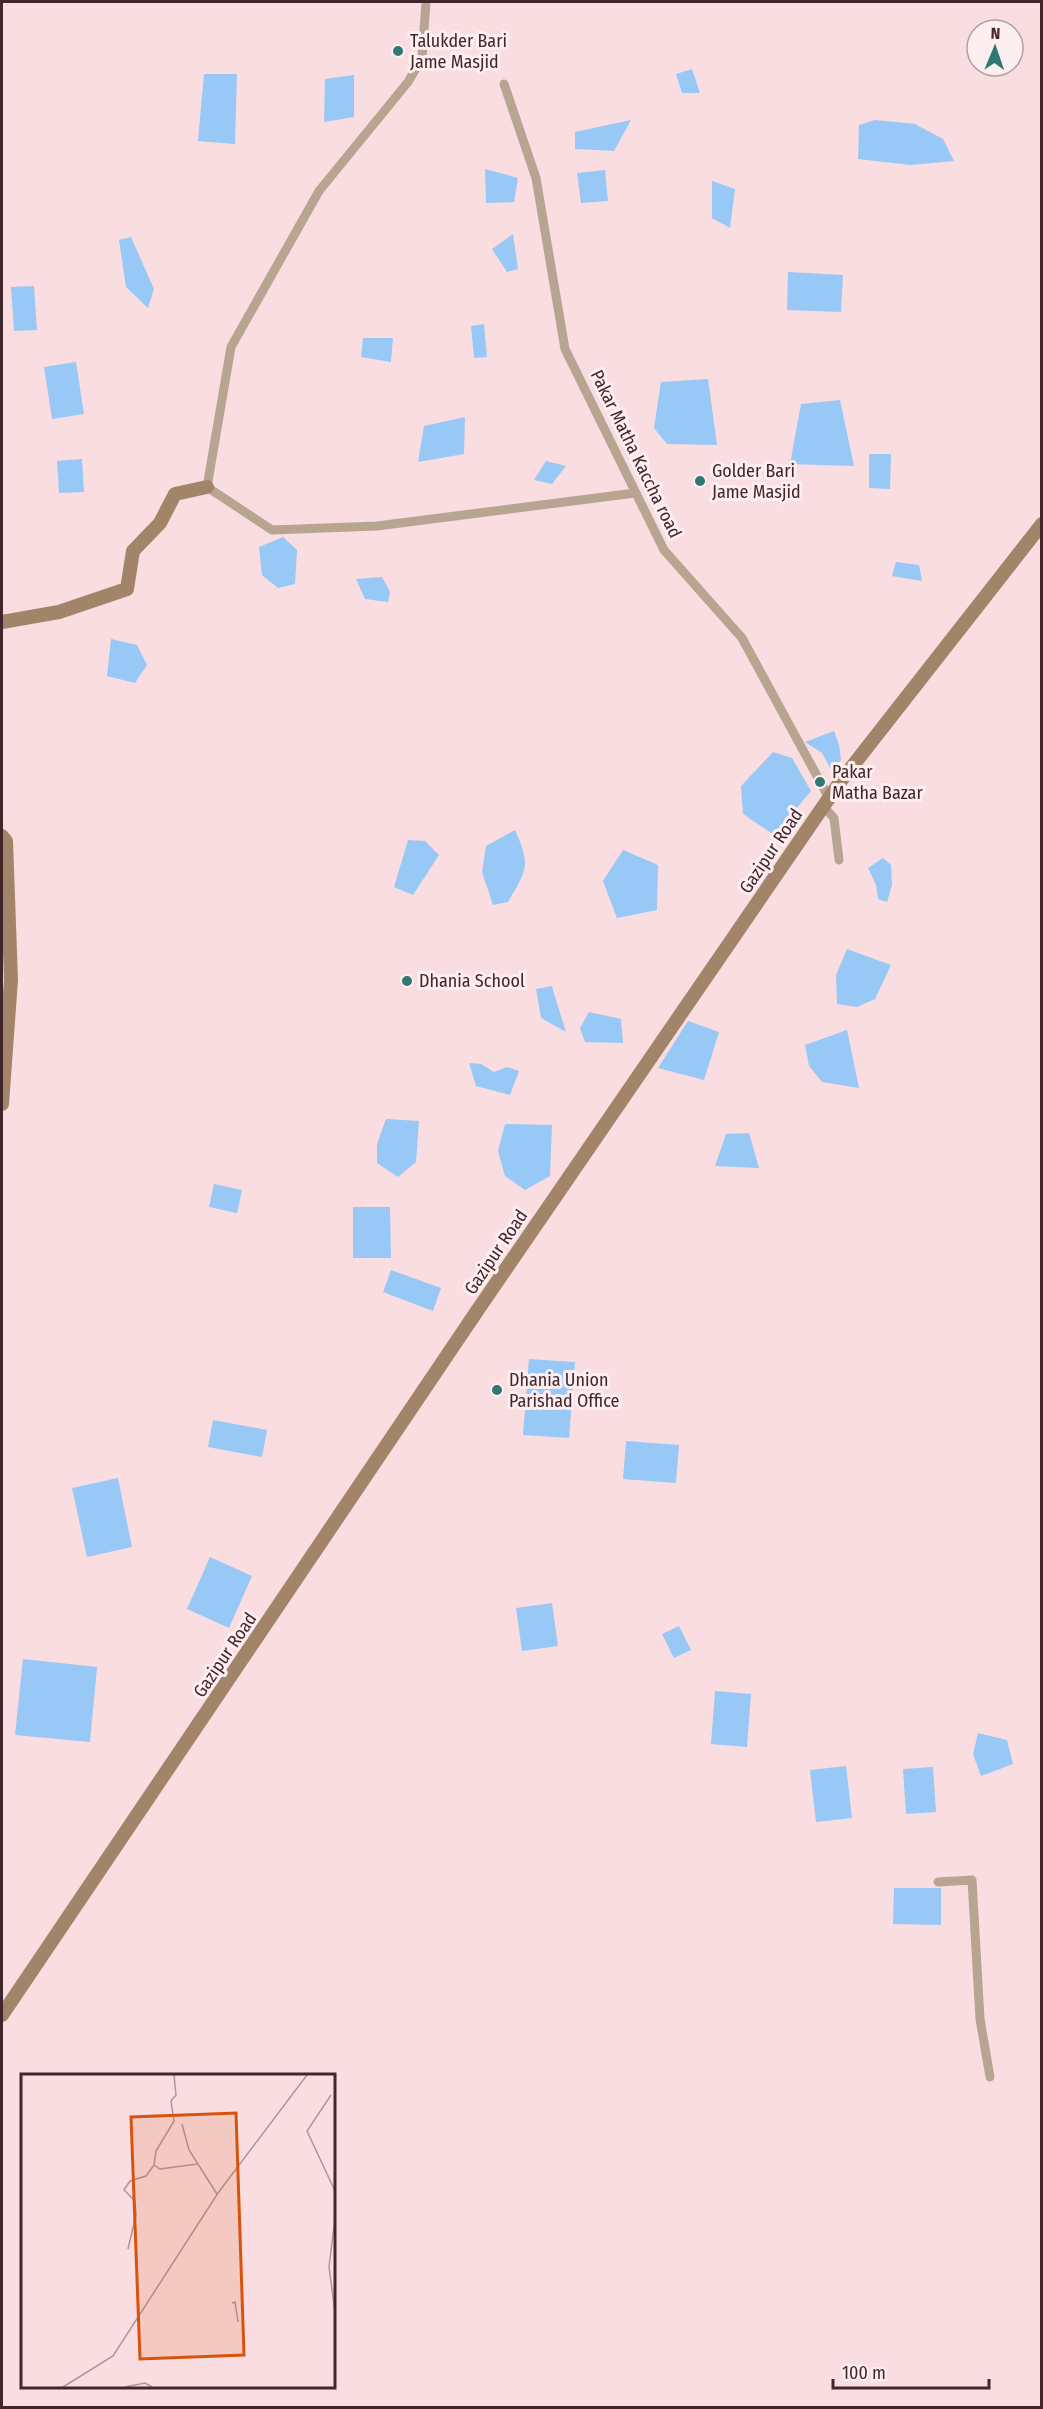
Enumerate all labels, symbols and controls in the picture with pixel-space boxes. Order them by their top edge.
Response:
north arrow [965,18,1025,78]
text: N [990,24,1001,43]
place label: Talukder Bari Jame Masjid [410,30,507,73]
marker: Talukder Bari Jame Masjid [391,44,405,58]
street label: Pakar Matha Kaccha road [586,366,686,542]
place label: Golder Bari Jame Masjid [712,460,801,503]
marker: Golder Bari Jame Masjid [693,474,707,488]
place label: Pakar Matha Bazar [832,761,923,804]
marker: Pakar Matha Bazar [813,775,827,789]
street label: Gazipur Road [735,804,807,898]
place label: Dhania School [419,970,525,992]
marker: Dhania School [400,974,414,988]
street label: Gazipur Road [460,1205,532,1299]
place label: Dhania Union Parishad Office [509,1369,620,1412]
marker: Dhania Union Parishad Office [490,1383,504,1397]
street label: Gazipur Road [189,1608,261,1702]
inset map [21,2074,334,2388]
scale bar [833,2352,989,2390]
text: 100 m [842,2362,886,2384]

